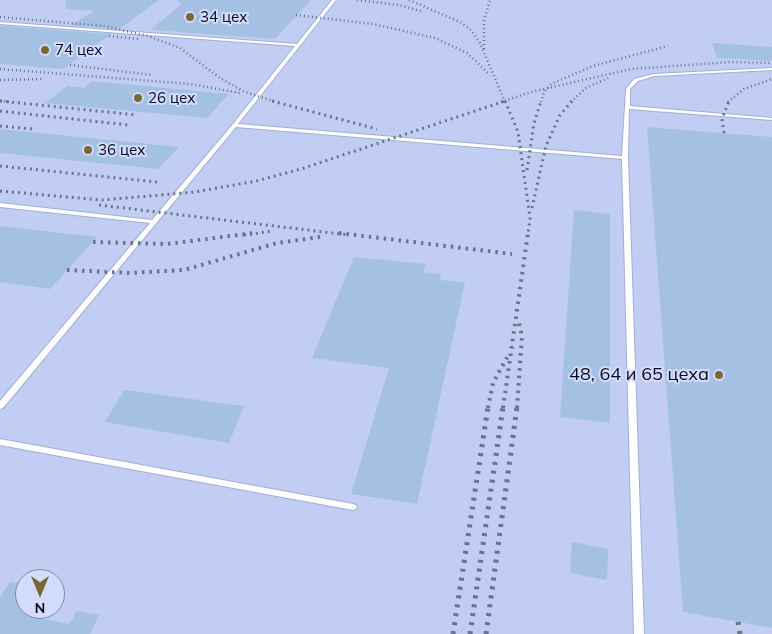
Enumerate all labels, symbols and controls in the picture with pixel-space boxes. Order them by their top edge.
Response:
place label: 34 цех [200,8,247,26]
marker: 34 цех [184,11,196,23]
place label: 74 цех [55,41,102,59]
marker: 74 цех [39,44,51,56]
place label: 26 цех [148,89,195,107]
marker: 26 цех [132,92,144,104]
place label: 36 цех [98,141,145,159]
marker: 36 цех [82,144,94,156]
place label: 48, 64 и 65 цеха [569,364,709,386]
marker: 48, 64 и 65 цеха [713,369,725,381]
north arrow [15,569,65,619]
text: N [35,599,45,617]

